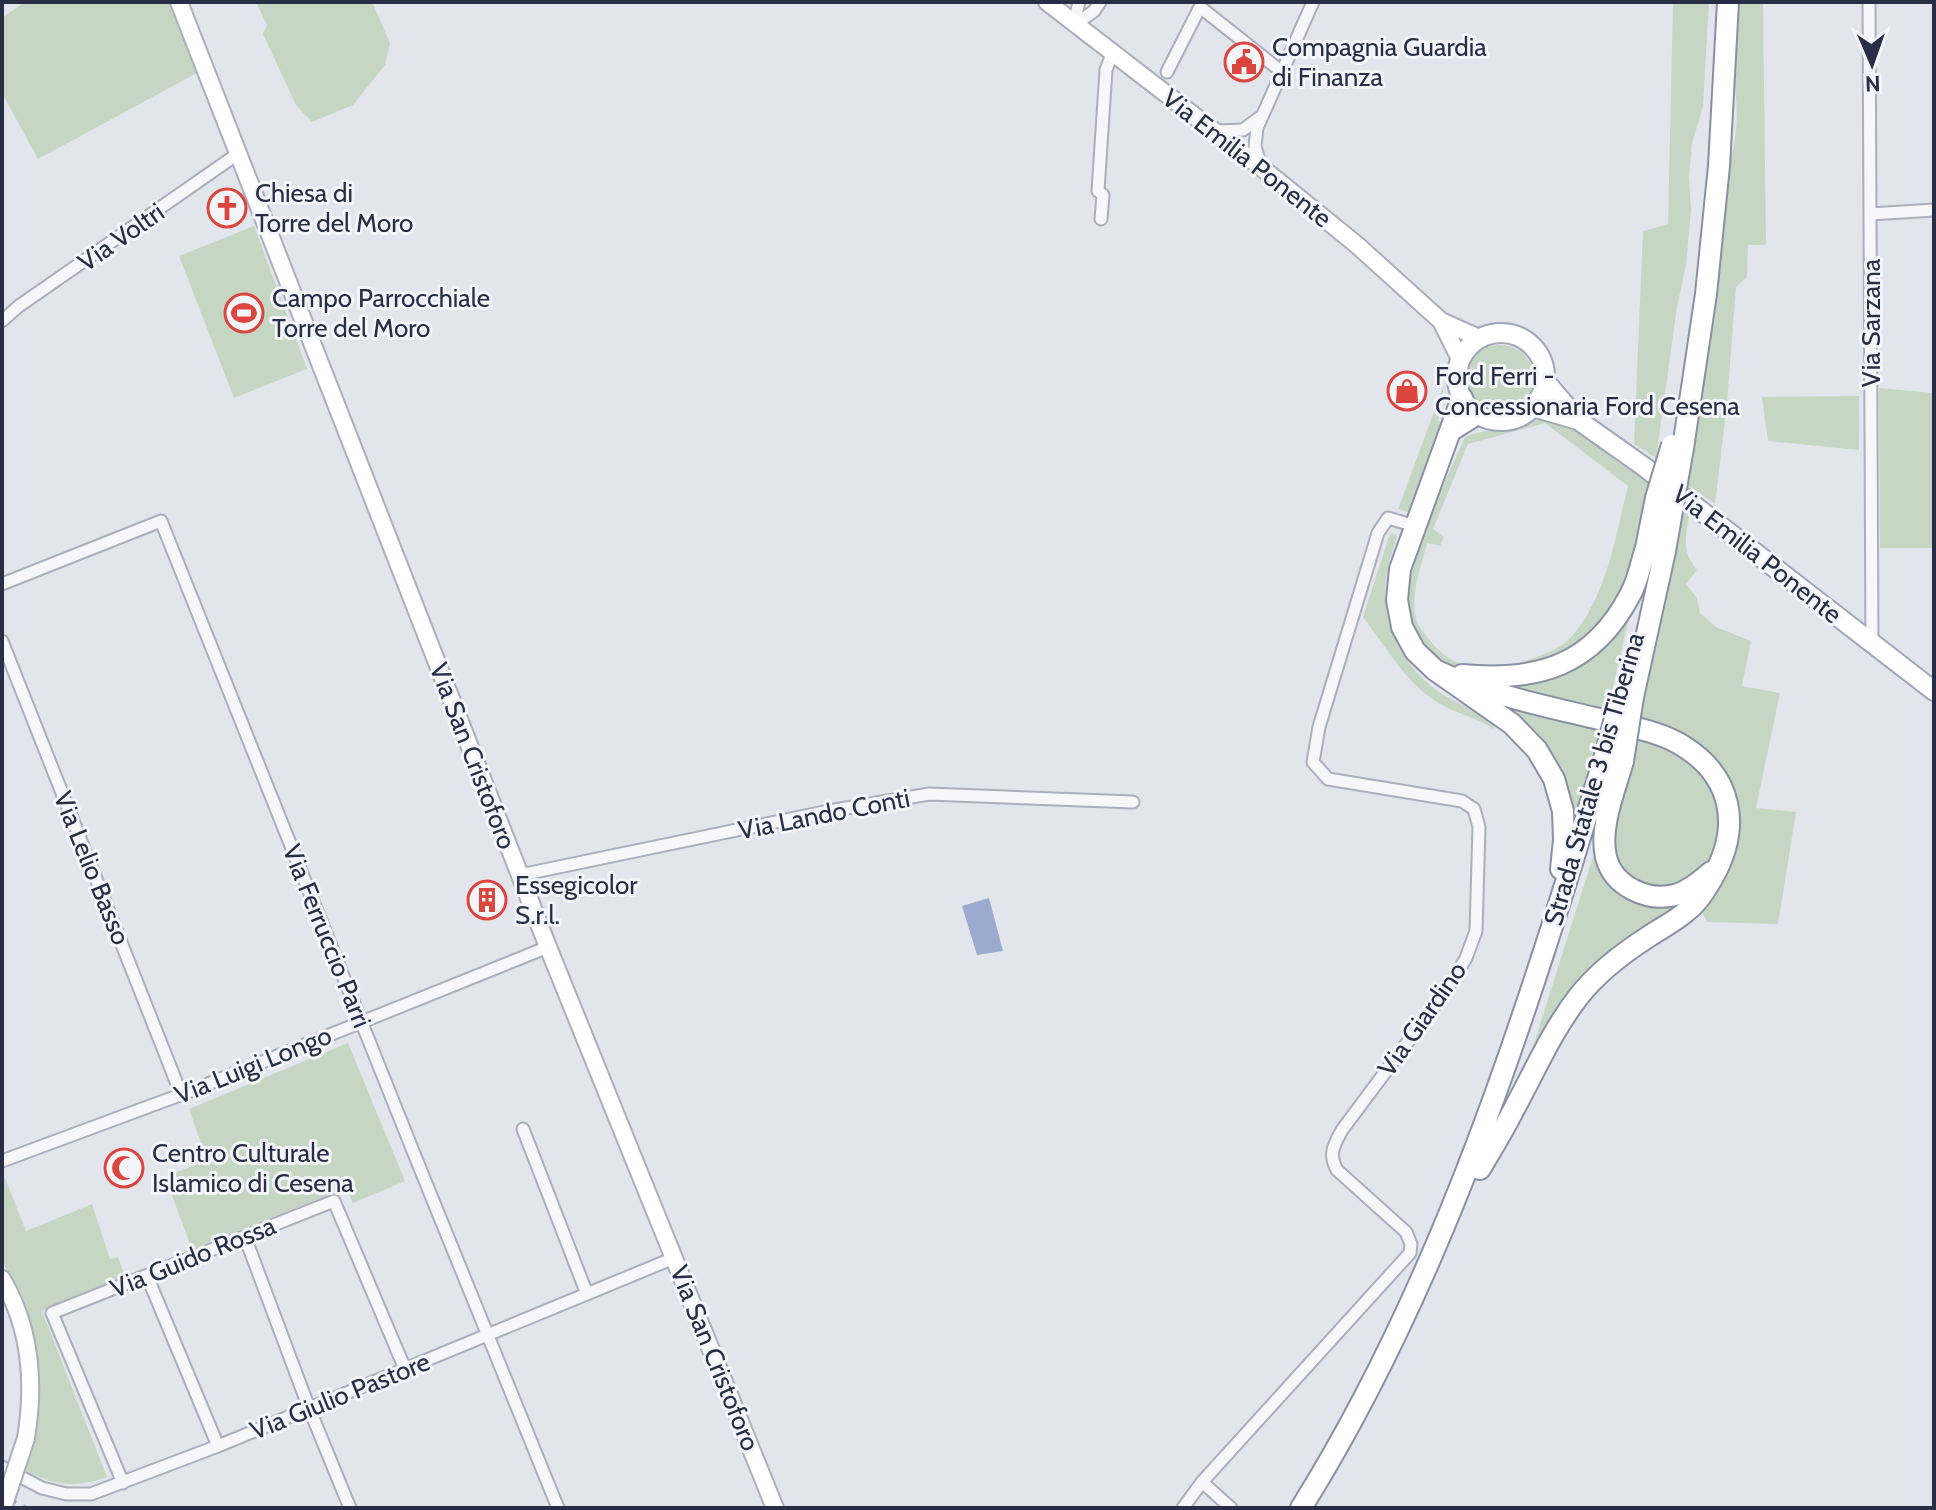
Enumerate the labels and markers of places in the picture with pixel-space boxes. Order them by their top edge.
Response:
place label: Compagnia Guardia di Finanza [1272,31,1487,93]
public building icon: Compagnia Guardia di Finanza [1223,41,1265,83]
place label: Chiesa di Torre del Moro [255,177,413,239]
church icon: Chiesa di Torre del Moro [206,187,248,229]
place label: Campo Parrocchiale Torre del Moro [272,282,490,344]
sports icon: Campo Parrocchiale Torre del Moro [223,292,265,334]
place label: Ford Ferri - Concessionaria Ford Cesena [1435,360,1740,422]
shop icon: Ford Ferri - Concessionaria Ford Cesena [1386,370,1428,412]
place label: Essegicolor S.r.l. [515,869,638,931]
building icon: Essegicolor S.r.l. [466,879,508,921]
place label: Centro Culturale Islamico di Cesena [152,1137,354,1199]
mosque icon: Centro Culturale Islamico di Cesena [103,1147,145,1189]

